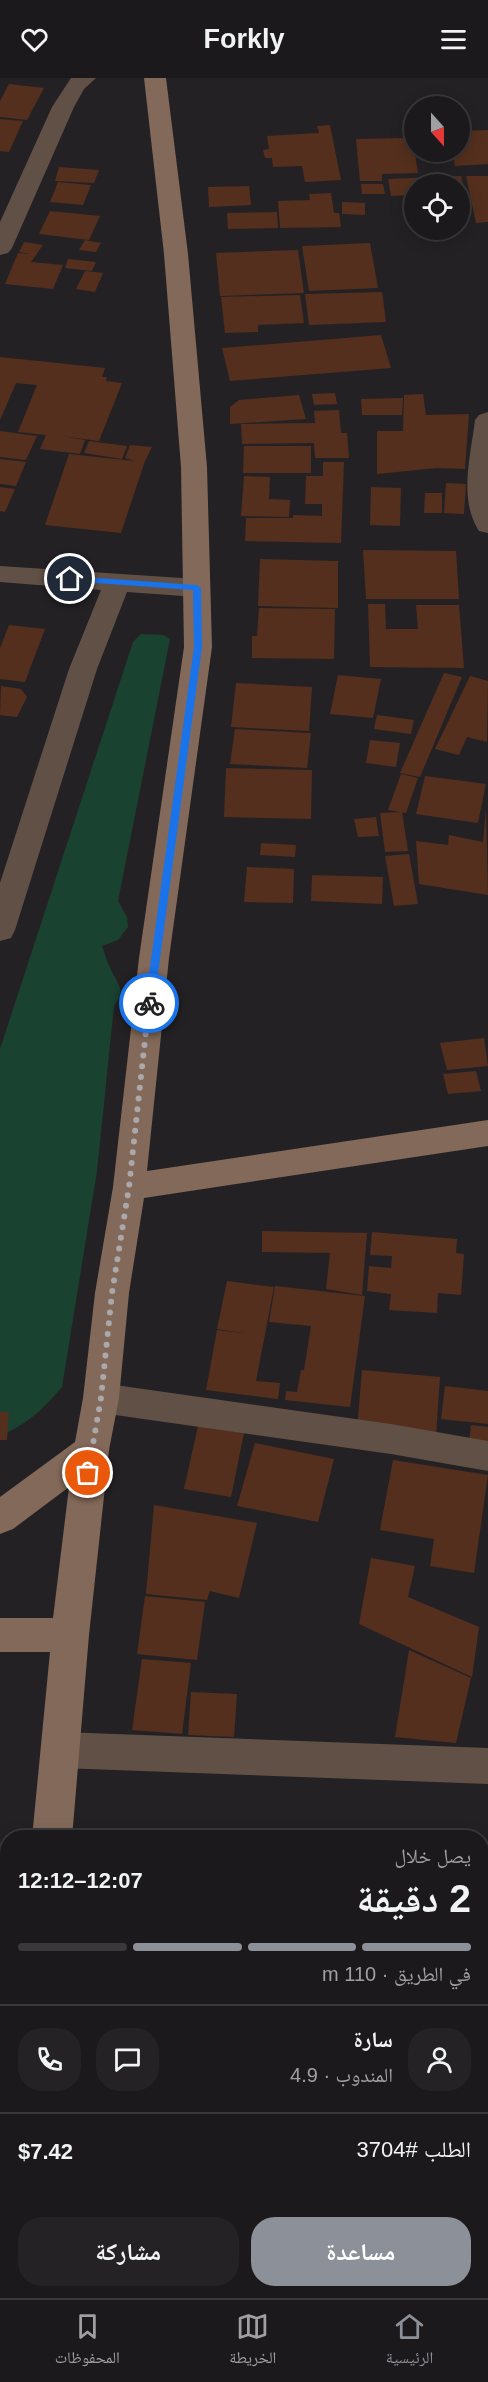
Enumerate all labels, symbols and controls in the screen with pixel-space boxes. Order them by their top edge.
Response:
icon: heart [18,23,51,56]
icon: menu [437,23,470,56]
text: Forkly [203,24,285,54]
north arrow [404,96,470,162]
map controls [404,96,470,240]
button: locate [404,174,470,240]
pin [44,553,95,604]
icon: home [53,562,86,595]
courier [119,973,179,1033]
icon: bike [133,987,166,1020]
pin [62,1447,113,1498]
icon: bag [71,1456,104,1489]
text: يصل خلال [394,1845,471,1867]
text: 12:07–12:12 [18,1868,143,1893]
text: 2 دقيقة [357,1877,471,1920]
text: في الطريق · 110 m [322,1963,471,1985]
text: سارة [354,2027,393,2052]
button: phone [18,2028,81,2091]
button: chat [96,2028,159,2091]
button: person [408,2028,471,2091]
text: المندوب · 4.9 [290,2064,393,2086]
text: الطلب #3704 [357,2137,471,2162]
text: $7.42 [18,2139,73,2164]
button: مشاركة [18,2217,239,2286]
button: مساعدة [251,2217,471,2286]
tab: المحفوظات [55,2310,120,2373]
tab: الخريطة [229,2310,276,2373]
tab: الرئيسية [386,2310,433,2373]

